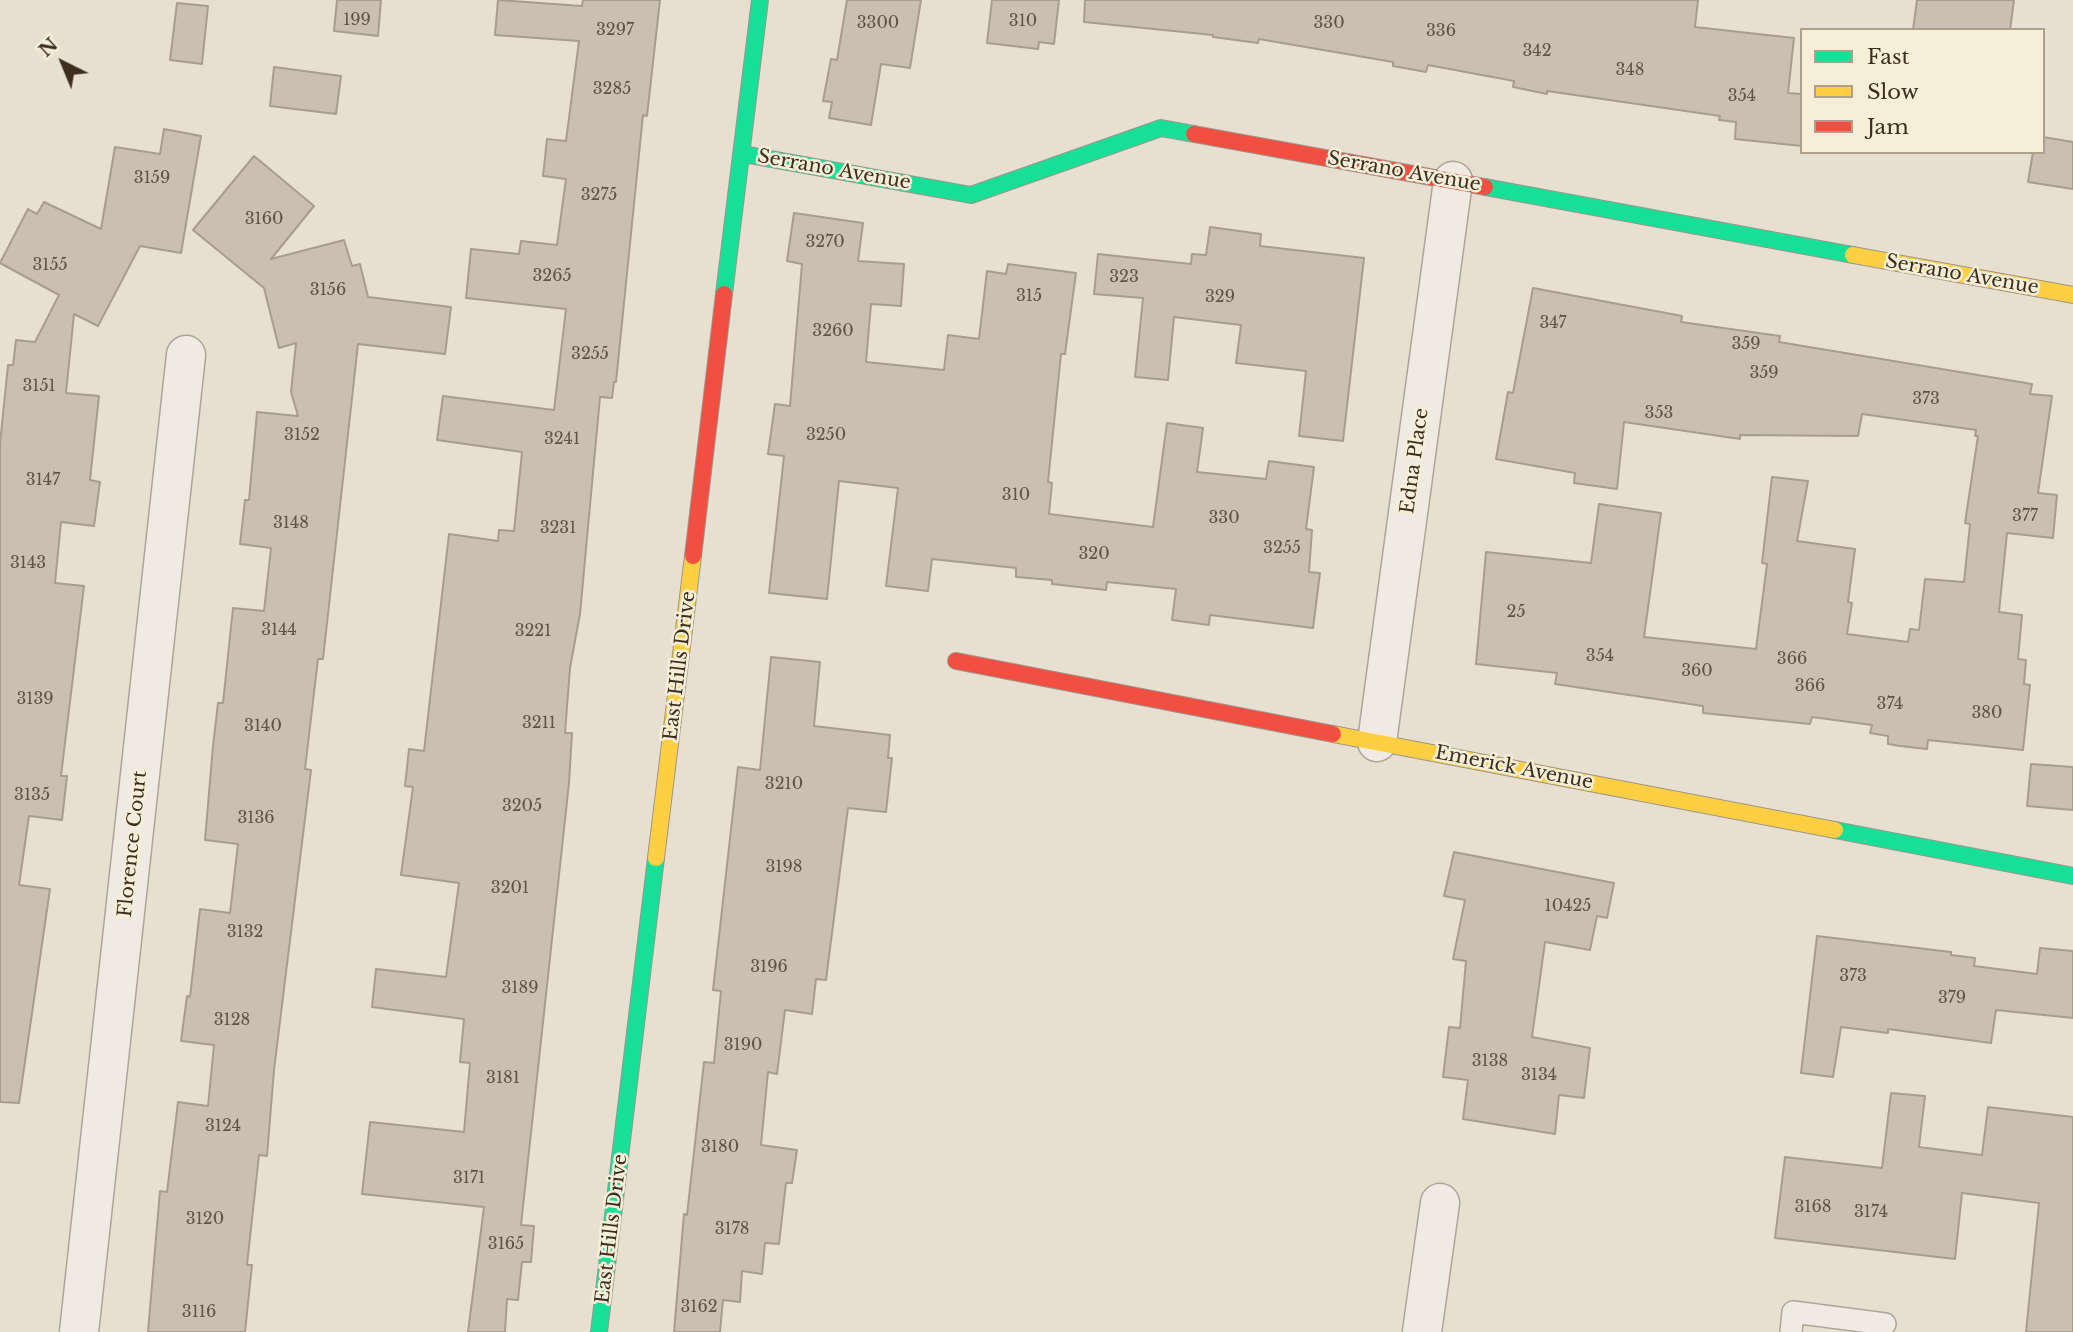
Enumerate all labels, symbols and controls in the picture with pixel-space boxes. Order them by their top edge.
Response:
house number: 199 [343,10,371,30]
house number: 310 [1009,11,1037,31]
house number: 3300 [857,13,899,33]
house number: 330 [1313,13,1345,33]
house number: 3297 [596,20,634,40]
house number: 336 [1426,21,1456,41]
north arrow [28,28,98,98]
legend [1800,28,2045,154]
text: N [34,33,63,62]
house number: 342 [1522,41,1552,61]
text: Fast [1867,44,1909,70]
house number: 348 [1616,60,1644,80]
house number: 3285 [593,79,631,99]
text: Slow [1867,79,1919,105]
house number: 354 [1728,86,1756,106]
text: Jam [1867,114,1909,140]
street label: Serrano Avenue [756,145,912,195]
street label: Serrano Avenue [1326,147,1482,197]
house number: 3159 [134,168,170,188]
house number: 3275 [581,185,617,205]
house number: 3160 [245,209,283,229]
house number: 3270 [805,232,845,252]
street label: Serrano Avenue [1884,250,2040,300]
house number: 3155 [32,255,68,275]
house number: 3265 [532,266,572,286]
house number: 323 [1109,267,1139,287]
house number: 3156 [310,280,346,300]
house number: 315 [1016,286,1042,306]
house number: 329 [1205,287,1235,307]
house number: 347 [1539,313,1567,333]
house number: 3260 [812,321,854,341]
house number: 359 [1731,334,1761,354]
house number: 3255 [571,344,609,364]
house number: 359 [1749,363,1779,383]
house number: 3151 [22,376,56,396]
house number: 373 [1912,389,1940,409]
house number: 353 [1645,403,1673,423]
street label: Edna Place [1396,407,1434,515]
house number: 3152 [284,425,320,445]
house number: 3250 [806,425,846,445]
house number: 3241 [544,429,580,449]
house number: 3147 [26,470,60,490]
house number: 310 [1002,485,1030,505]
house number: 377 [2012,506,2038,526]
house number: 330 [1208,508,1240,528]
house number: 3148 [273,513,309,533]
house number: 3231 [540,518,576,538]
house number: 3255 [1263,538,1301,558]
house number: 320 [1078,544,1110,564]
house number: 3143 [10,553,46,573]
street label: East Hills Drive [660,590,700,742]
house number: 25 [1507,602,1525,622]
house number: 3144 [261,620,297,640]
house number: 3221 [515,621,551,641]
house number: 354 [1586,646,1614,666]
house number: 366 [1777,649,1807,669]
house number: 360 [1681,661,1713,681]
house number: 366 [1795,676,1825,696]
house number: 3139 [16,689,54,709]
house number: 374 [1877,694,1903,714]
house number: 380 [1972,703,2002,723]
house number: 3211 [522,713,556,733]
house number: 3140 [244,716,282,736]
street label: Emerick Avenue [1433,742,1595,794]
street label: Florence Court [114,770,152,918]
house number: 3210 [765,774,803,794]
house number: 3135 [14,785,50,805]
house number: 3205 [502,796,542,816]
house number: 3136 [237,808,275,828]
house number: 3198 [766,857,802,877]
house number: 3201 [491,878,529,898]
house number: 10425 [1545,896,1591,916]
house number: 3132 [227,922,263,942]
house number: 3196 [750,957,788,977]
house number: 373 [1839,966,1867,986]
house number: 3189 [502,978,538,998]
house number: 379 [1938,988,1966,1008]
house number: 3128 [214,1010,250,1030]
house number: 3190 [724,1035,762,1055]
house number: 3138 [1472,1051,1508,1071]
house number: 3134 [1521,1065,1557,1085]
house number: 3181 [486,1068,520,1088]
house number: 3124 [205,1116,241,1136]
house number: 3180 [701,1137,739,1157]
street label: East Hills Drive [592,1153,632,1305]
house number: 3171 [453,1168,485,1188]
house number: 3168 [1795,1197,1831,1217]
house number: 3174 [1854,1202,1888,1222]
house number: 3120 [186,1209,224,1229]
house number: 3178 [715,1219,749,1239]
house number: 3165 [488,1234,524,1254]
house number: 3162 [680,1297,718,1317]
house number: 3116 [182,1302,216,1322]

